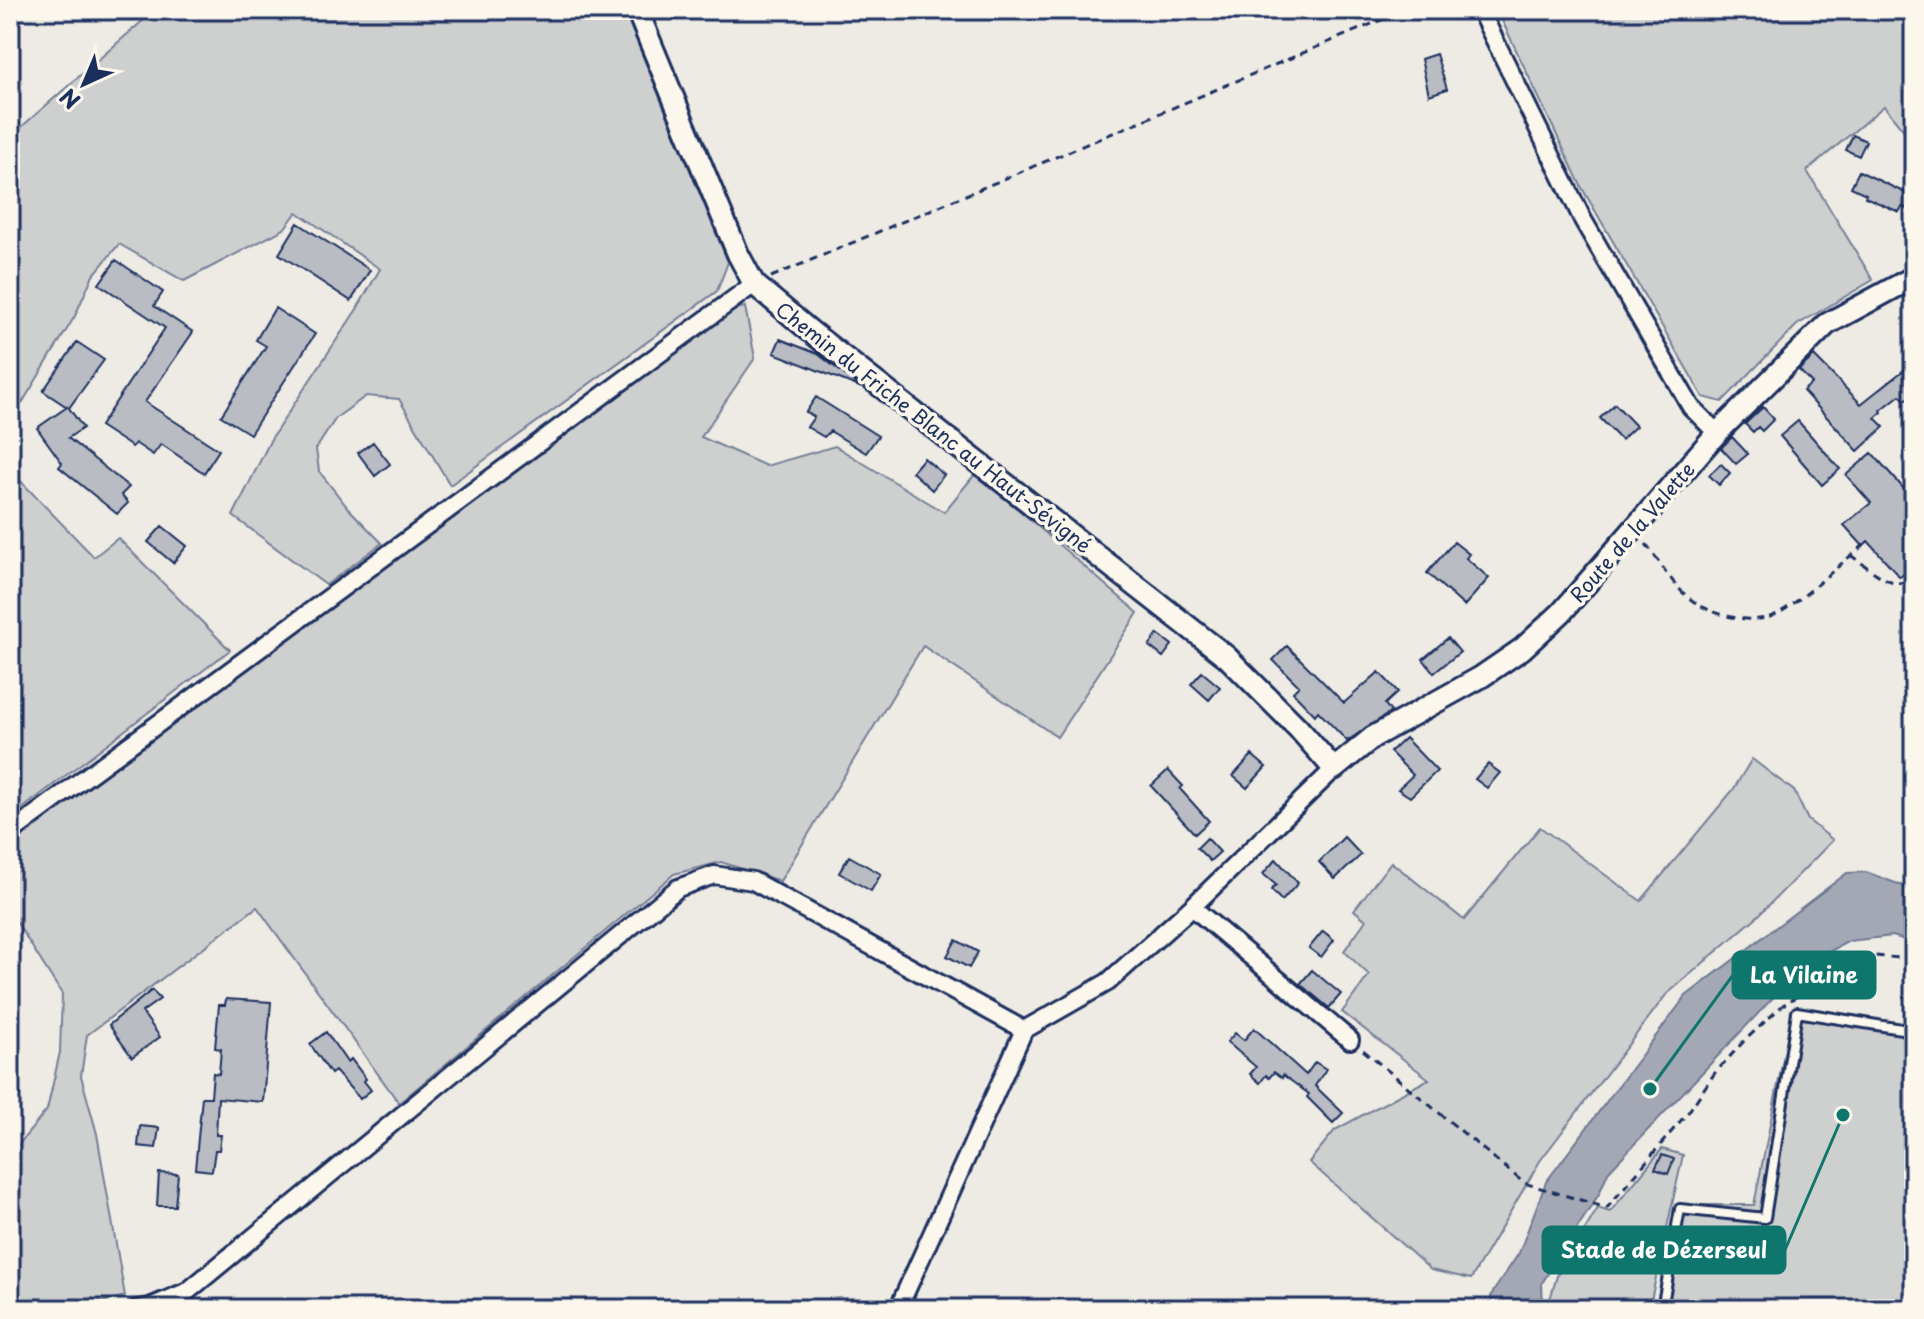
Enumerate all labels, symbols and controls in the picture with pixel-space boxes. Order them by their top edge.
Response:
north arrow [44,44,124,124]
text: N [51,82,87,117]
street label: Chemin du Friche Blanc au Haut-Sévigné [770,294,1098,560]
street label: Route de la Valette [1562,455,1702,609]
callout: La Vilaine [1733,952,1875,998]
text: La Vilaine [1750,957,1859,990]
callout: Stade de Dézerseul [1543,1227,1785,1273]
text: Stade de Dézerseul [1561,1232,1767,1265]

